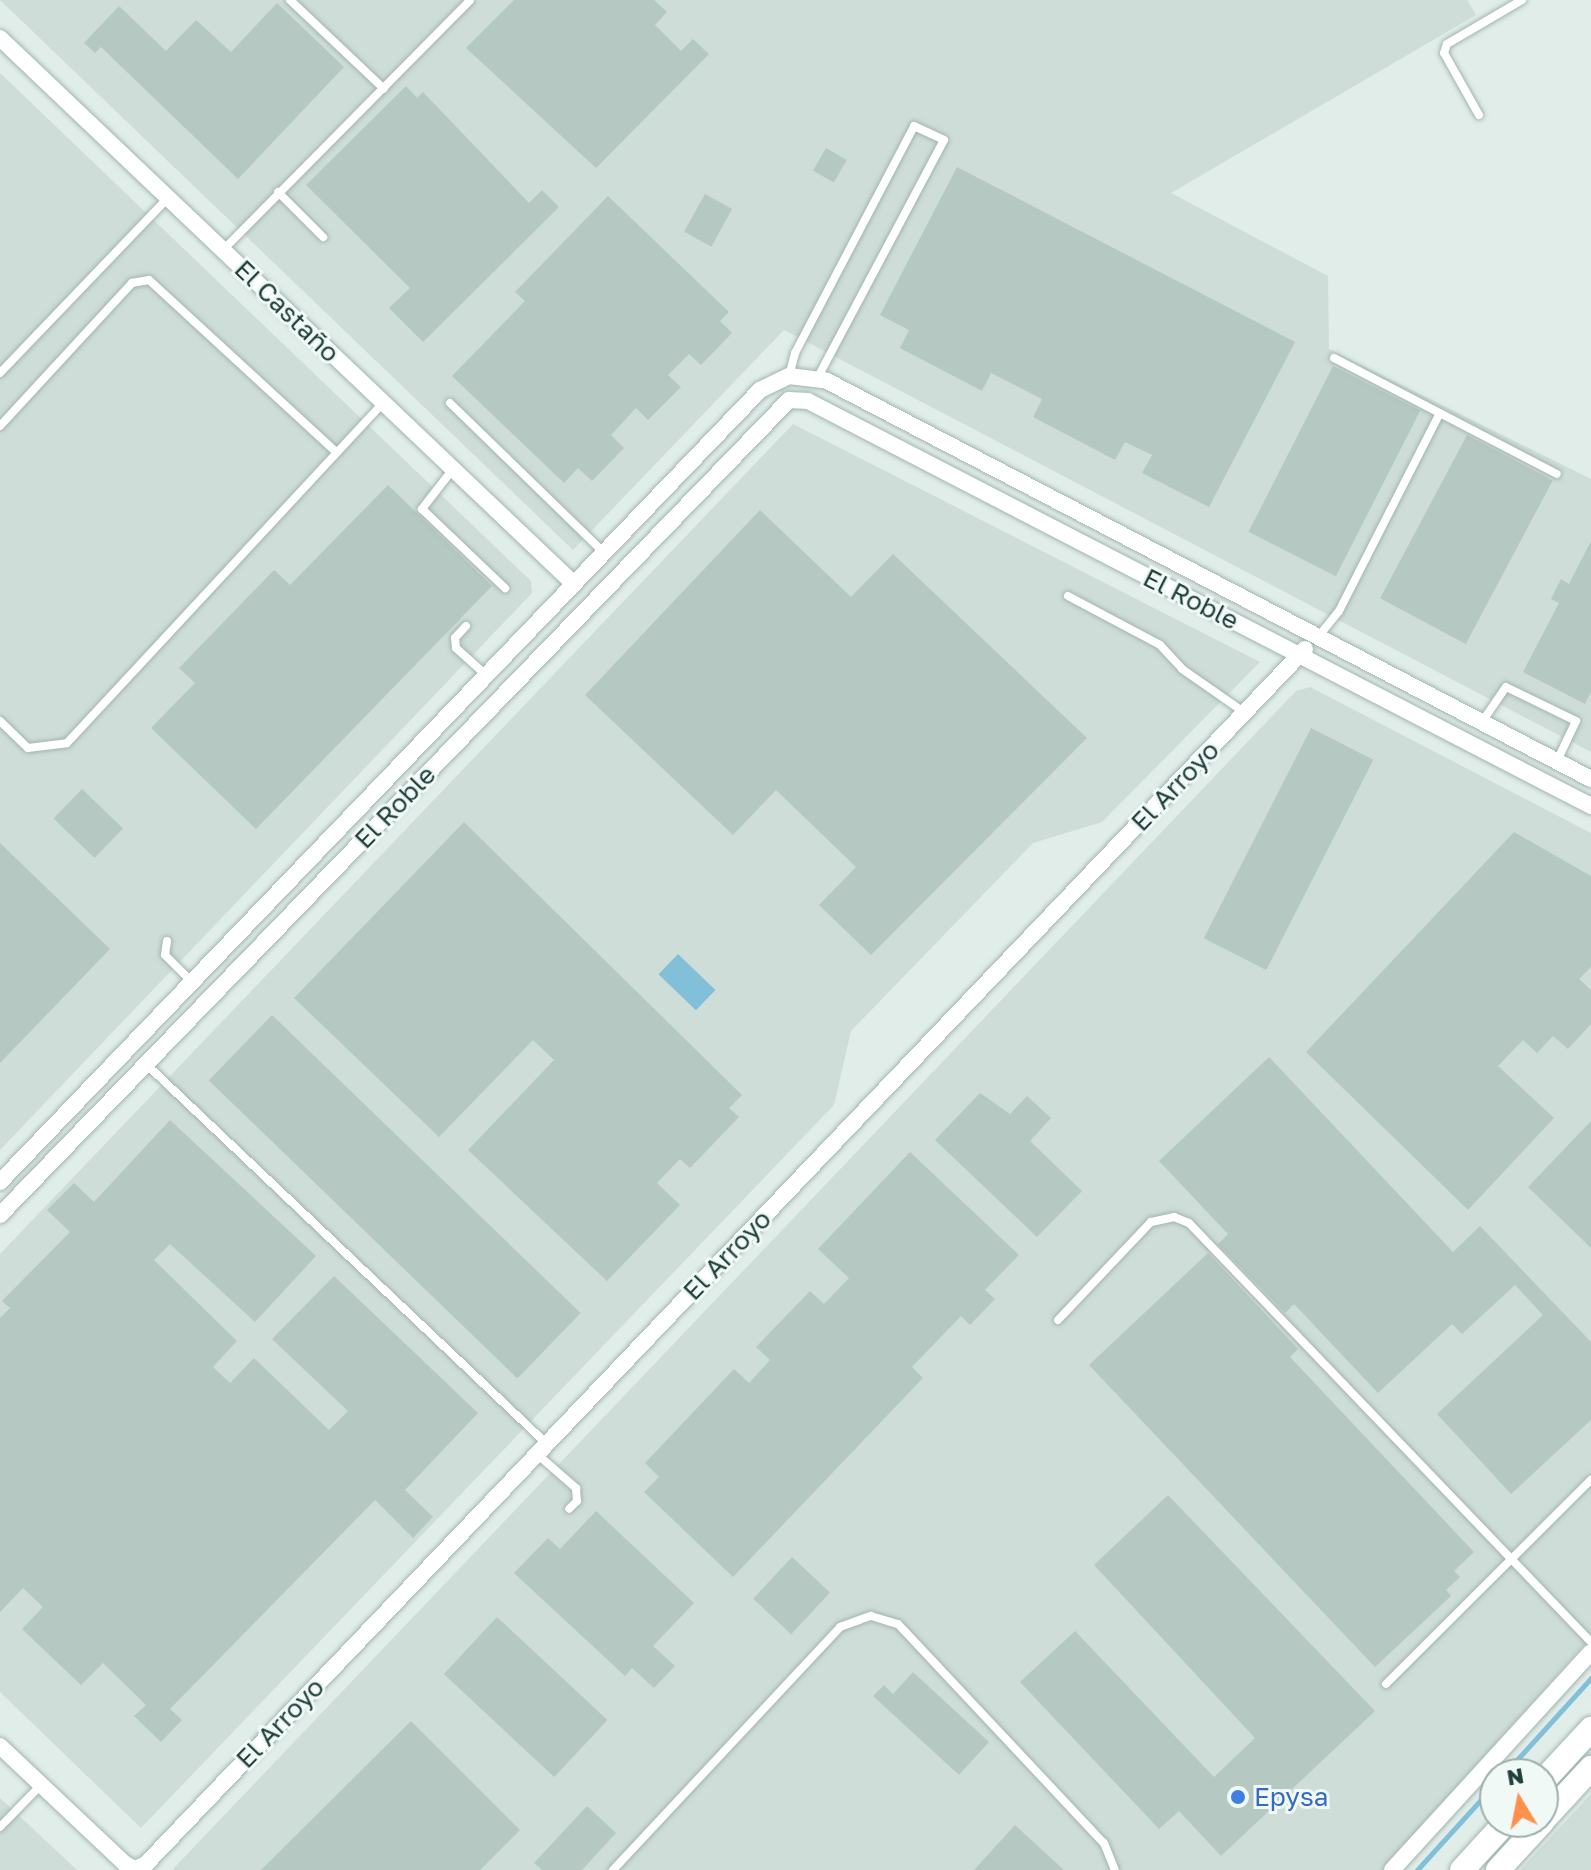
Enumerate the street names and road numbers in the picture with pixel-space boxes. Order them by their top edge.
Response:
street label: El Castaño [228,253,346,369]
street label: El Roble [1138,562,1244,636]
street label: El Arroyo [1125,735,1225,837]
street label: El Roble [348,759,442,855]
street label: El Arroyo [677,1204,777,1306]
street label: El Arroyo [230,1672,330,1774]

